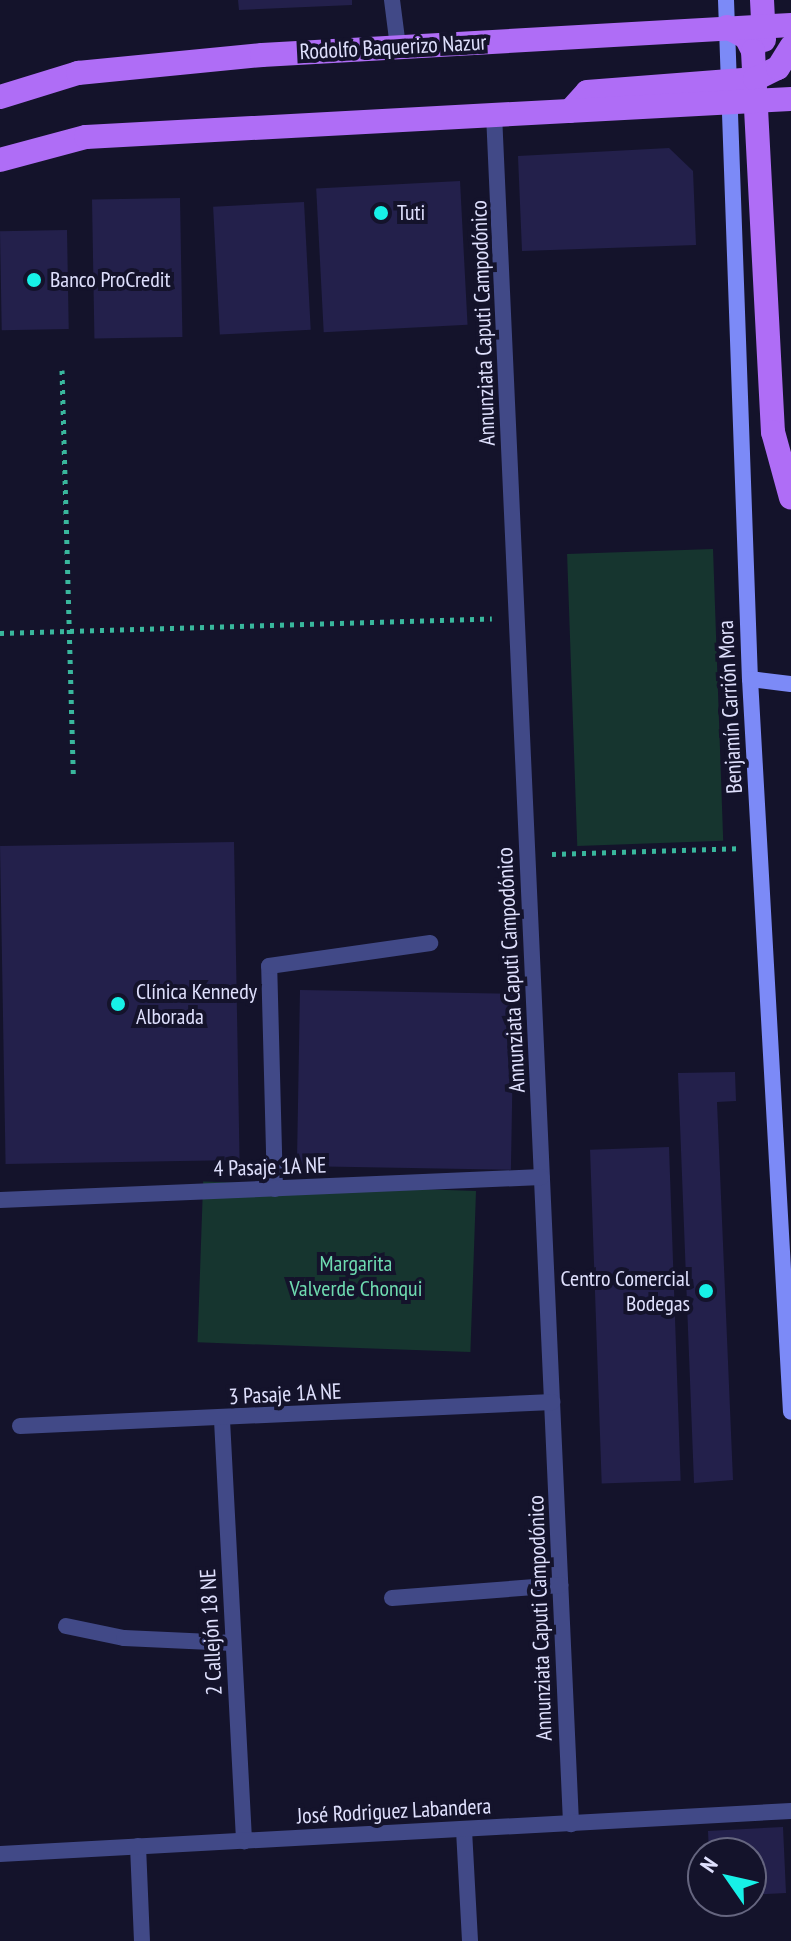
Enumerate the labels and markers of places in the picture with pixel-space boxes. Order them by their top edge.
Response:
place label: Tuti [397,200,425,226]
marker: Tuti [372,204,390,222]
place label: Banco ProCredit [50,267,171,293]
marker: Banco ProCredit [25,271,43,289]
place label: Clínica Kennedy Alborada [136,978,257,1030]
marker: Clínica Kennedy Alborada [107,993,129,1015]
place label: Centro Comercial Bodegas [561,1265,690,1316]
marker: Centro Comercial Bodegas [697,1282,715,1300]

